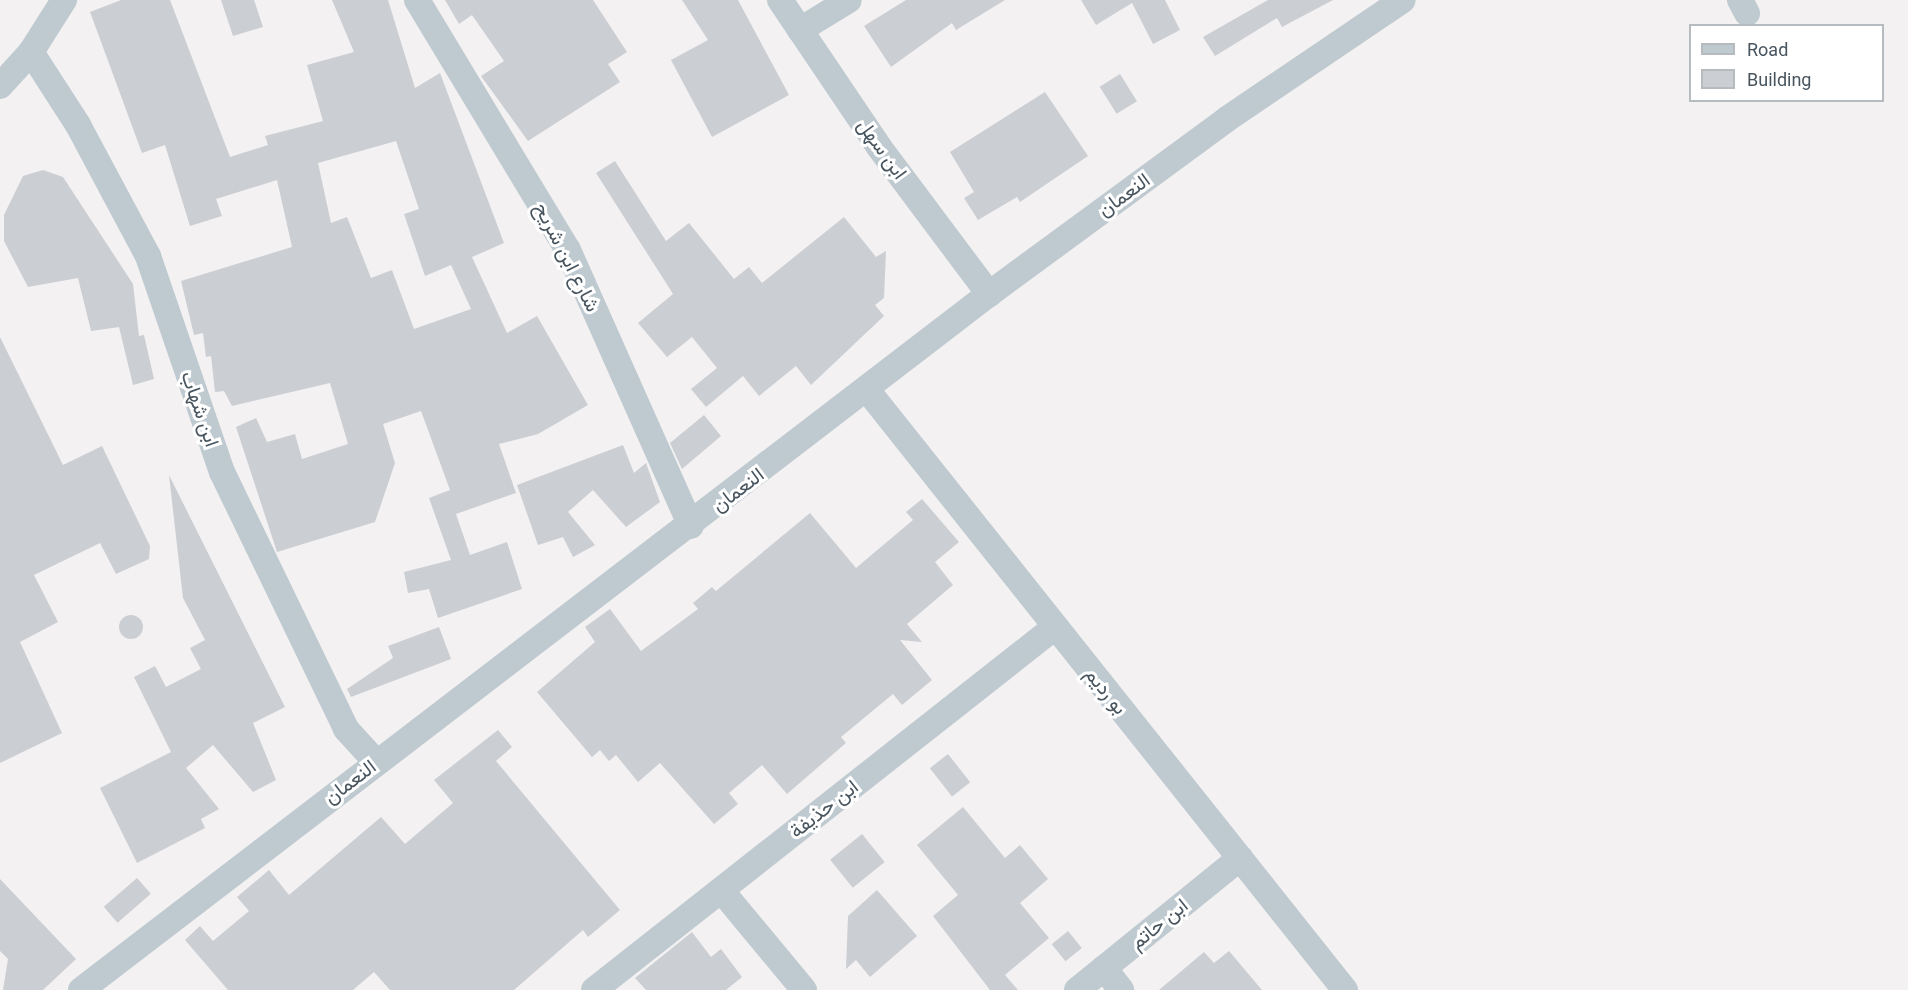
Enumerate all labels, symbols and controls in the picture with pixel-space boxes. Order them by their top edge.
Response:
legend [1689,24,1884,102]
text: Road [1747,39,1788,60]
text: Building [1747,69,1811,90]
street label: ابن سهل [852,114,912,184]
street label: النعمان [1093,168,1155,222]
street label: شارع ابن شريح [529,198,605,316]
street label: ابن شهاب [176,368,224,450]
street label: النعمان [707,463,769,517]
street label: بو رديم [1080,663,1132,719]
street label: النعمان [319,755,381,809]
street label: ابن حذيفة [785,775,863,843]
street label: ابن حاتم [1125,893,1193,955]

